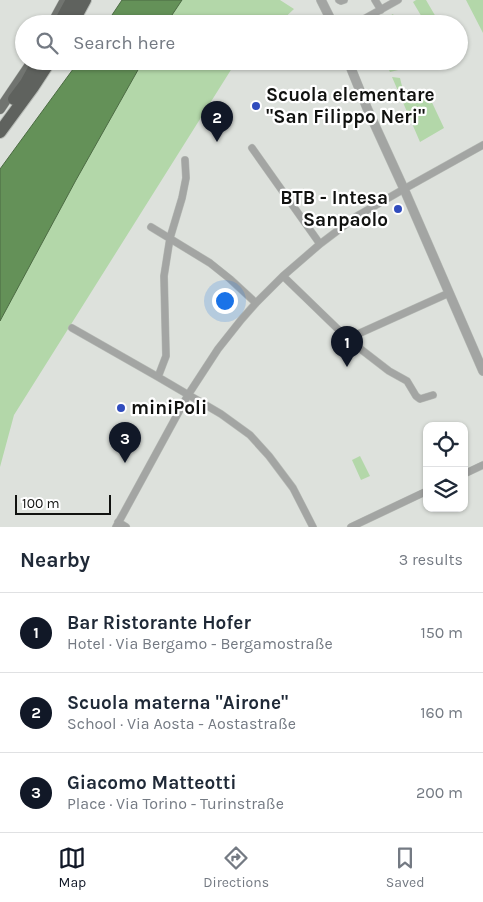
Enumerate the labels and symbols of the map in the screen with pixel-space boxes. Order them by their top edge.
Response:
place label: Scuola elementare "San Filippo Neri" [266,84,435,128]
marker: Scuola elementare "San Filippo Neri" [250,100,262,112]
pin: 2 [201,101,233,142]
place label: BTB - Intesa Sanpaolo [280,187,388,231]
marker: BTB - Intesa Sanpaolo [392,203,404,215]
your location [212,288,238,314]
pin: 1 [331,326,363,367]
place label: miniPoli [131,397,207,419]
marker: miniPoli [115,402,127,414]
pin: 3 [109,422,141,463]
scale bar [15,492,111,515]

